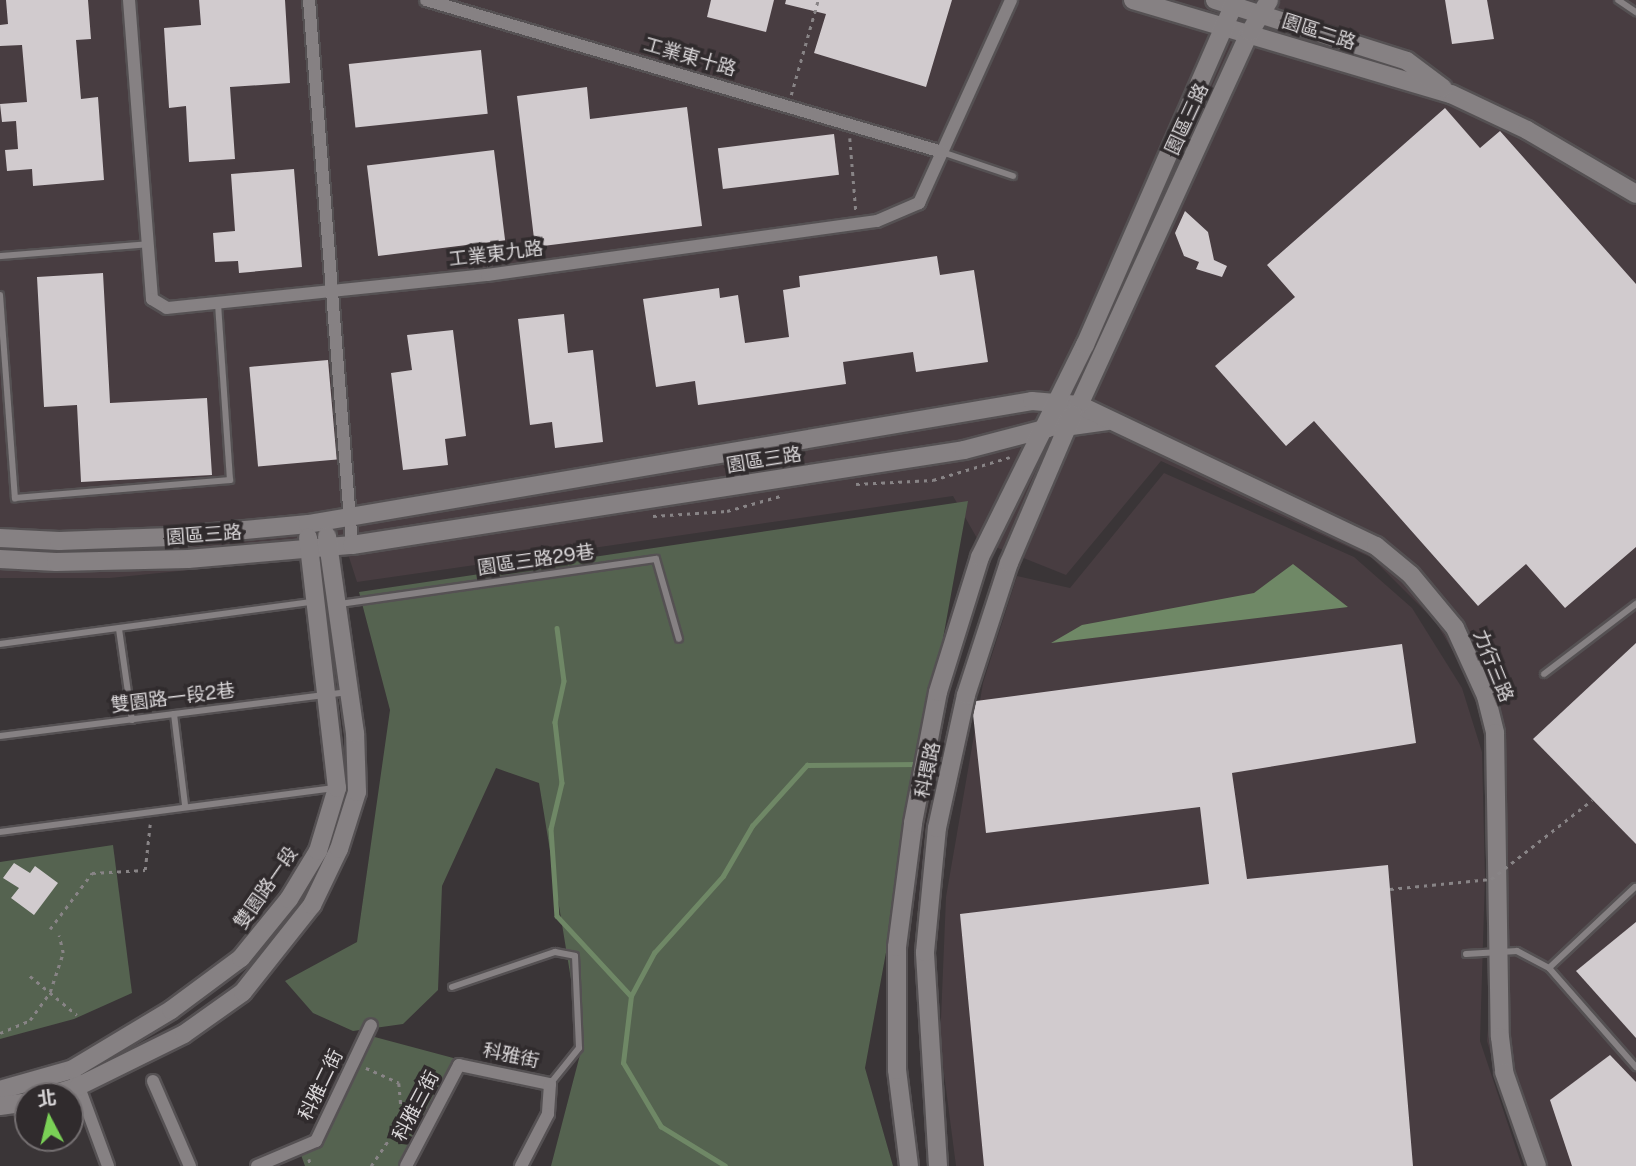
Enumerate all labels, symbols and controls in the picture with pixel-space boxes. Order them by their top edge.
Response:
street label: 園區二路 [1279,9,1359,55]
street label: 工業東十路 [641,33,739,81]
street label: 園區三路 [1161,80,1213,158]
street label: 工業東九路 [447,237,545,271]
street label: 園區三路 [725,443,803,477]
street label: 園區三路 [165,521,243,549]
street label: 園區三路29巷 [476,540,596,580]
street label: 力行三路 [1468,626,1518,706]
street label: 雙園路一段2巷 [109,679,237,717]
street label: 科環路 [911,740,945,800]
street label: 雙園路一段 [229,843,303,933]
street label: 科雅街 [481,1039,541,1073]
street label: 科雅二街 [294,1046,348,1124]
street label: 科雅三街 [388,1067,444,1145]
north arrow [14,1082,84,1152]
text: 北 [36,1086,57,1110]

